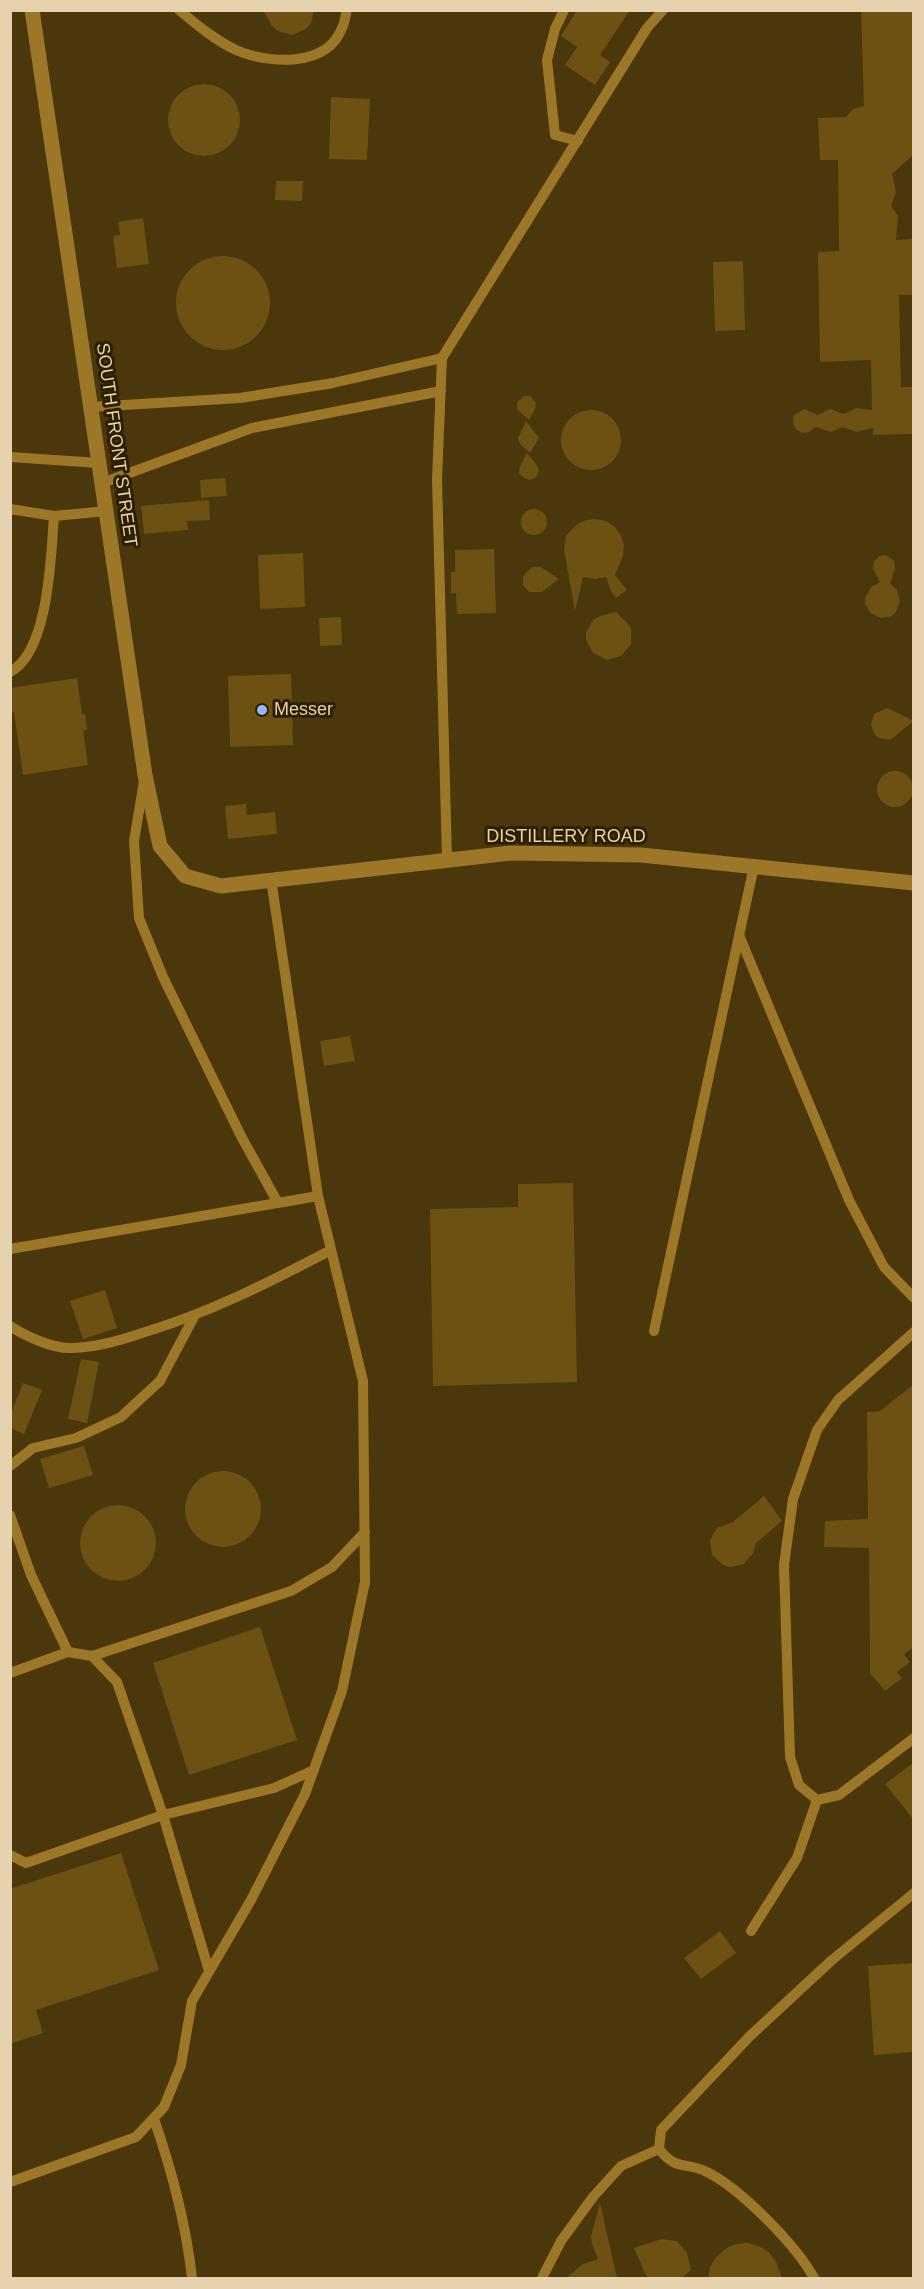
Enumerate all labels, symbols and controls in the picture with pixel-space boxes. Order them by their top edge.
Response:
street label: SOUTH FRONT STREET [91,342,141,548]
place label: Messer [274,699,333,721]
marker: Messer [255,703,269,717]
street label: DISTILLERY ROAD [486,826,646,848]

